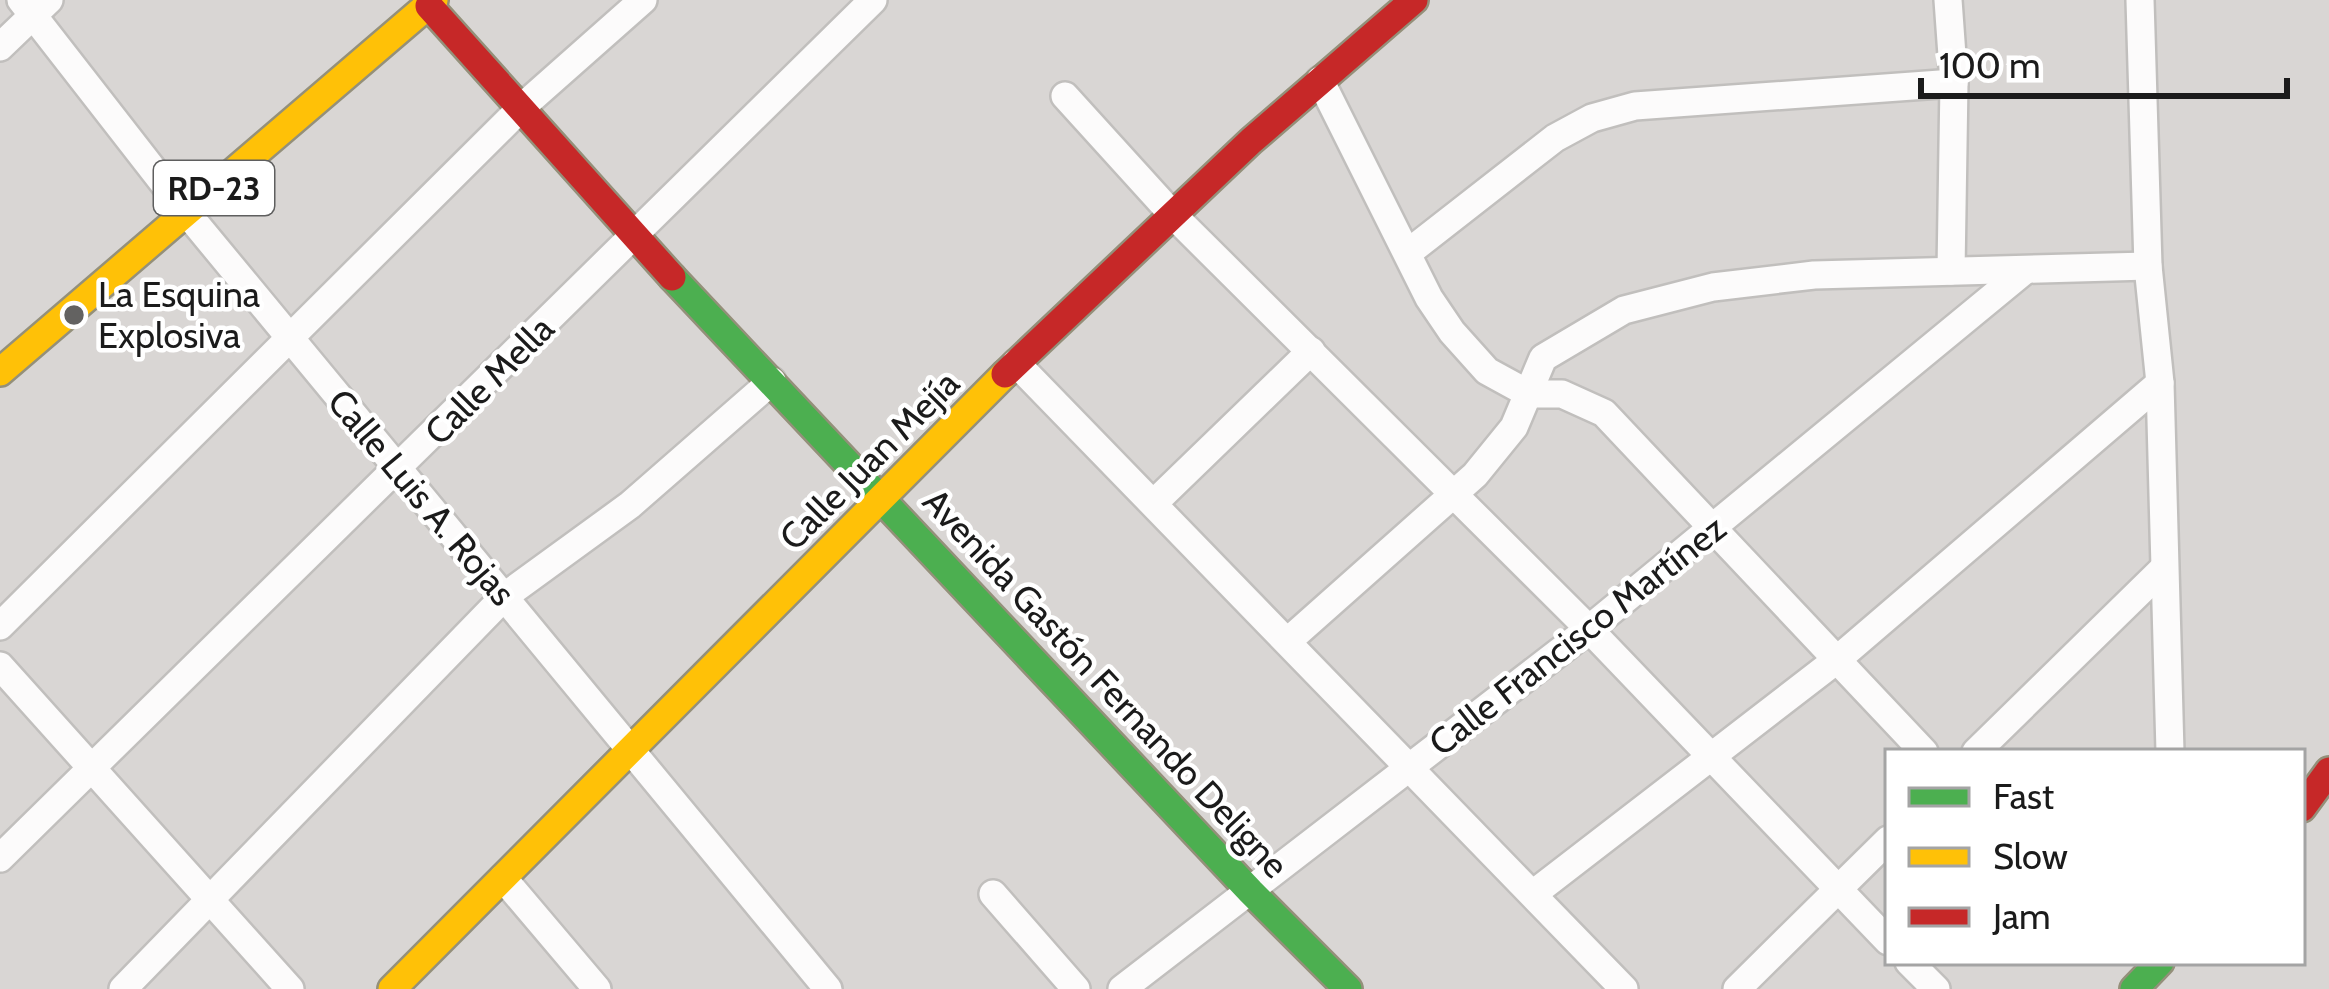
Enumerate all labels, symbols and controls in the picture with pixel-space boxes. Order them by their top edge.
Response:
scale bar [1921,24,2287,98]
text: 100 m [1939,43,2041,87]
road number: RD-23 [154,161,274,215]
place label: La Esquina Explosiva [98,272,260,357]
marker: La Esquina Explosiva [61,302,87,328]
street label: Calle Mella [415,306,563,454]
street label: Calle Juan Mejía [770,361,968,559]
street label: Calle Luis A. Rojas [319,380,525,614]
street label: Avenida Gastón Fernando Deligne [914,479,1298,887]
street label: Calle Francisco Martínez [1420,505,1734,764]
legend [1885,749,2305,965]
text: Fast [1993,774,2054,818]
text: Slow [1993,834,2068,878]
text: Jam [1992,894,2051,938]

